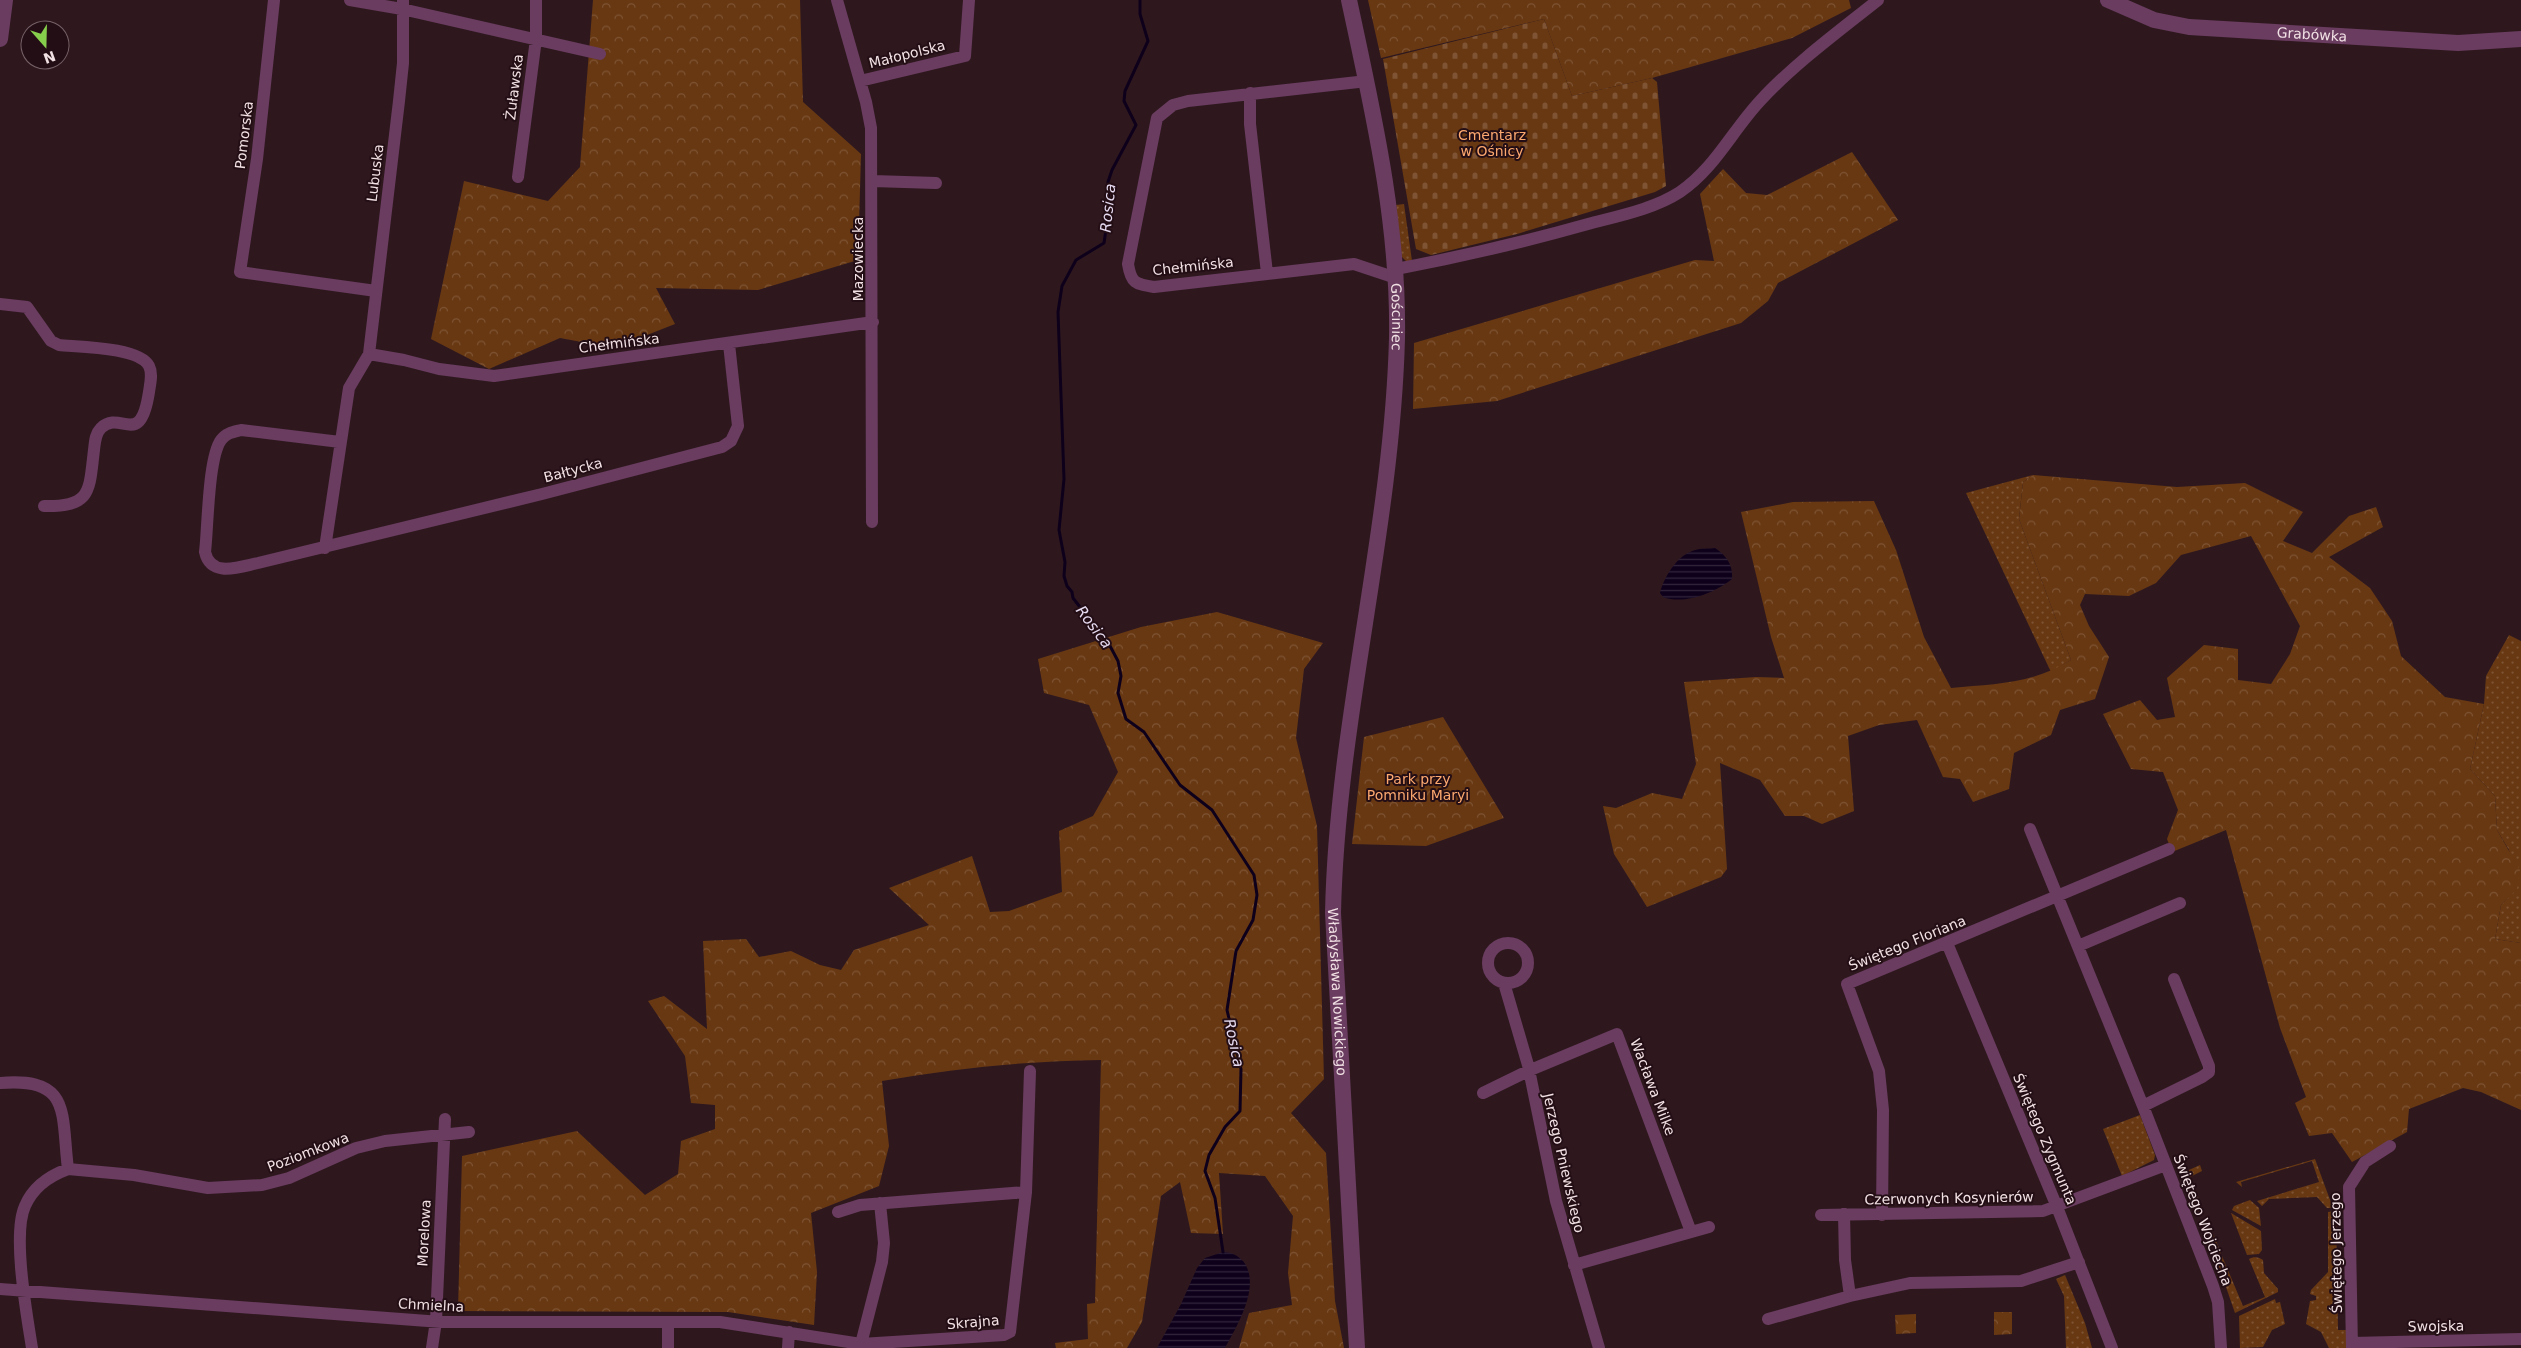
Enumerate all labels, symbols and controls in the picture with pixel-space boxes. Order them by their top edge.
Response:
north arrow [20,20,70,70]
street label: Grabówka [2276,24,2348,44]
street label: Małopolska [867,37,947,71]
text: N [41,48,58,67]
street label: Żuławska [501,53,526,121]
street label: Pomorska [232,100,256,170]
park label: Cmentarz w Ośnicy [1458,127,1526,159]
street label: Lubuska [364,143,386,203]
water label: Rosica [1096,183,1120,233]
street label: Mazowiecka [850,217,866,301]
street label: Chełmińska [1152,254,1234,278]
street label: Gościniec [1388,283,1405,351]
street label: Chełmińska [578,330,660,356]
street label: Bałtycka [542,454,604,486]
water label: Rosica [1072,602,1116,652]
park label: Park przy Pomniku Maryi [1367,771,1469,803]
street label: Władysława Nowickiego [1325,907,1350,1076]
street label: Świętego Floriana [1846,911,1968,974]
water label: Rosica [1220,1017,1248,1069]
street label: Wacława Milke [1627,1036,1679,1138]
street label: Świętego Zygmunta [2010,1071,2081,1207]
street label: Jerzego Pniewskiego [1540,1091,1588,1234]
street label: Poziomkowa [265,1129,351,1175]
street label: Świętego Wojciecha [2171,1152,2236,1288]
street label: Czerwonych Kosynierów [1864,1189,2034,1207]
street label: Świętego Jerzego [2326,1192,2345,1314]
street label: Morelowa [414,1199,434,1267]
street label: Chmielna [398,1295,464,1315]
street label: Skrajna [946,1312,1000,1332]
street label: Swojska [2408,1318,2464,1334]

